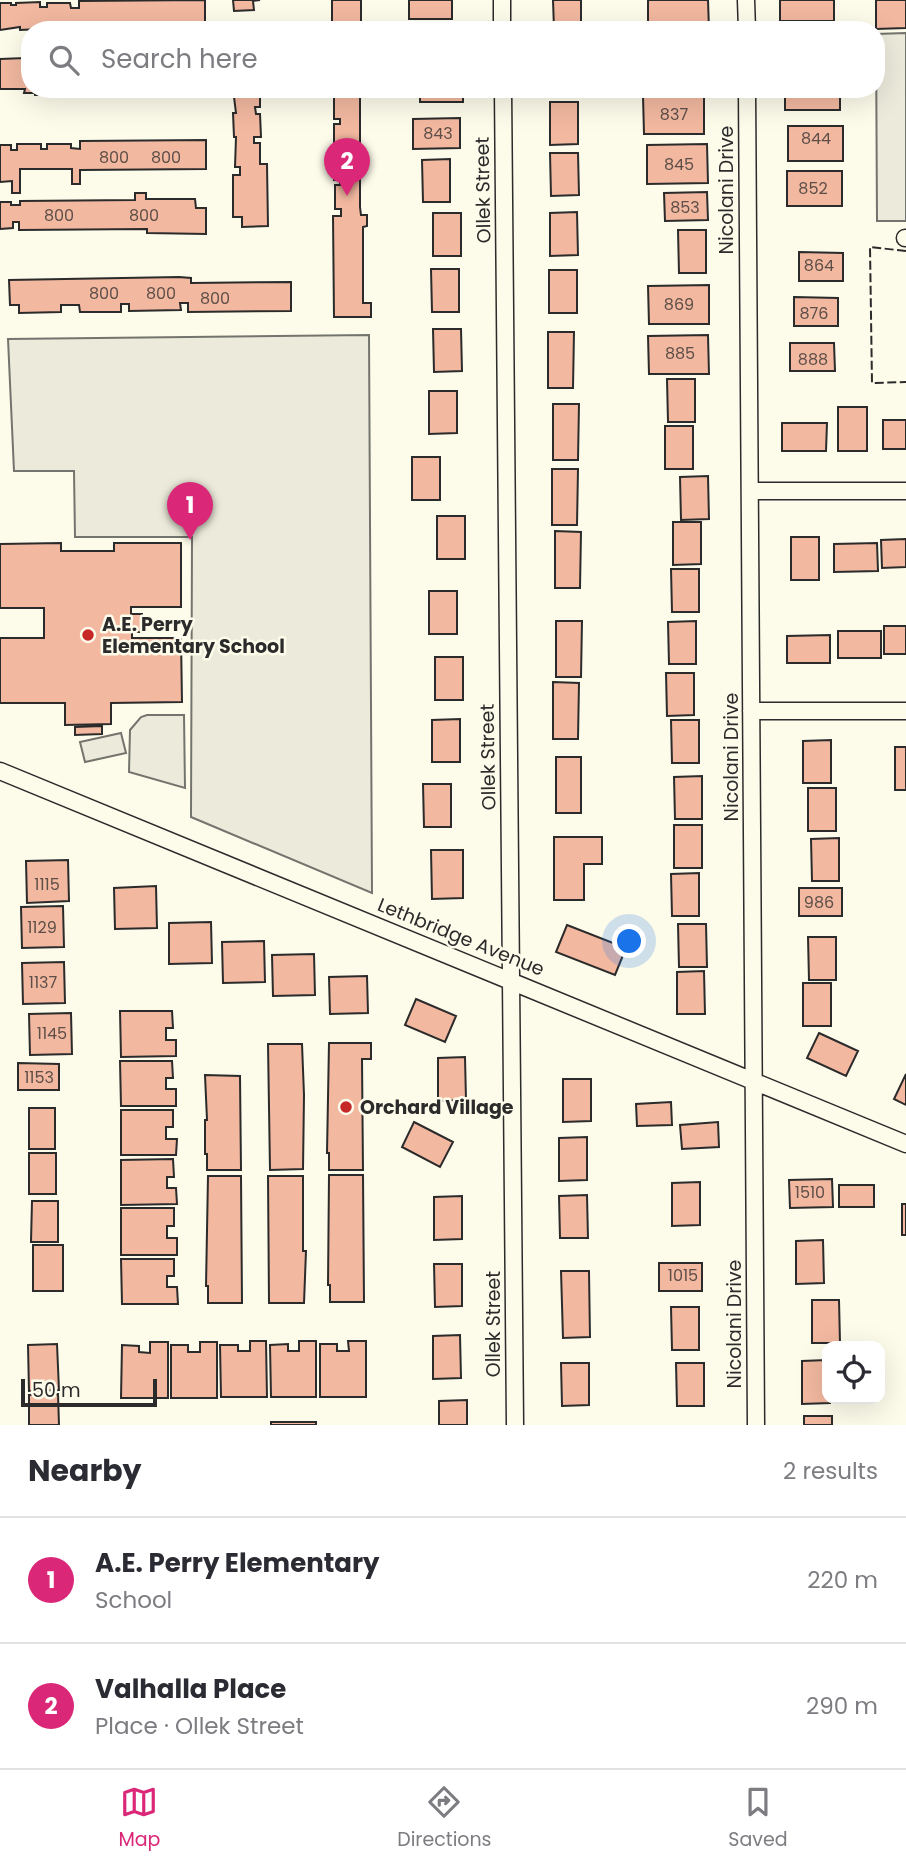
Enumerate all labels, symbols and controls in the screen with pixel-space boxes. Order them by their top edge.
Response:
search box [21,21,885,98]
icon: search [45,41,83,79]
text: Search here [101,41,258,77]
house number: 837 [660,103,688,126]
house number: 843 [423,122,453,145]
street label: Nicolani Drive [713,126,740,254]
house number: 844 [801,127,831,150]
street label: Ollek Street [469,136,497,244]
pin: 2 [324,138,370,196]
house number: 800 [99,146,129,169]
house number: 800 [151,146,181,169]
house number: 845 [664,153,694,176]
house number: 852 [798,177,828,200]
house number: 853 [670,196,700,219]
house number: 800 [44,204,74,227]
house number: 800 [129,204,159,227]
house number: 864 [804,254,834,277]
house number: 800 [89,282,119,305]
house number: 800 [146,282,176,305]
house number: 800 [200,287,230,310]
house number: 869 [664,293,694,316]
house number: 876 [800,302,829,325]
house number: 885 [665,342,695,365]
house number: 888 [798,348,828,371]
pin: 1 [167,482,213,540]
place label: A.E. Perry Elementary School [102,611,285,660]
marker: A.E. Perry Elementary School [80,627,96,643]
street label: Nicolani Drive [718,693,745,821]
street label: Ollek Street [474,703,502,811]
house number: 1115 [34,873,60,896]
street label: Lethbridge Avenue [374,891,548,983]
house number: 986 [804,891,834,914]
house number: 1129 [27,916,57,939]
your location [612,924,646,958]
house number: 1137 [29,971,57,994]
house number: 1145 [37,1022,67,1045]
house number: 1153 [24,1066,54,1089]
place label: Orchard Village [360,1094,514,1121]
marker: Orchard Village [338,1099,354,1115]
house number: 1510 [795,1181,825,1204]
street label: Nicolani Drive [721,1260,748,1388]
house number: 1015 [668,1264,698,1287]
street label: Ollek Street [480,1271,507,1377]
map controls [822,1341,885,1404]
button: locate [822,1341,885,1404]
scale bar [21,1376,158,1408]
text: 50 m [32,1377,81,1404]
text: Nearby [28,1449,142,1492]
text: 2 results [783,1455,878,1487]
text: A.E. Perry Elementary [95,1545,379,1581]
text: 1 [47,1564,55,1596]
text: 220 m [807,1564,878,1596]
text: School [95,1584,172,1616]
text: Valhalla Place [95,1671,286,1707]
text: 2 [44,1690,58,1722]
text: 290 m [806,1690,878,1722]
text: Place · Ollek Street [95,1710,304,1742]
tab: Map [118,1783,160,1854]
tab: Directions [397,1783,492,1854]
tab: Saved [728,1783,788,1854]

